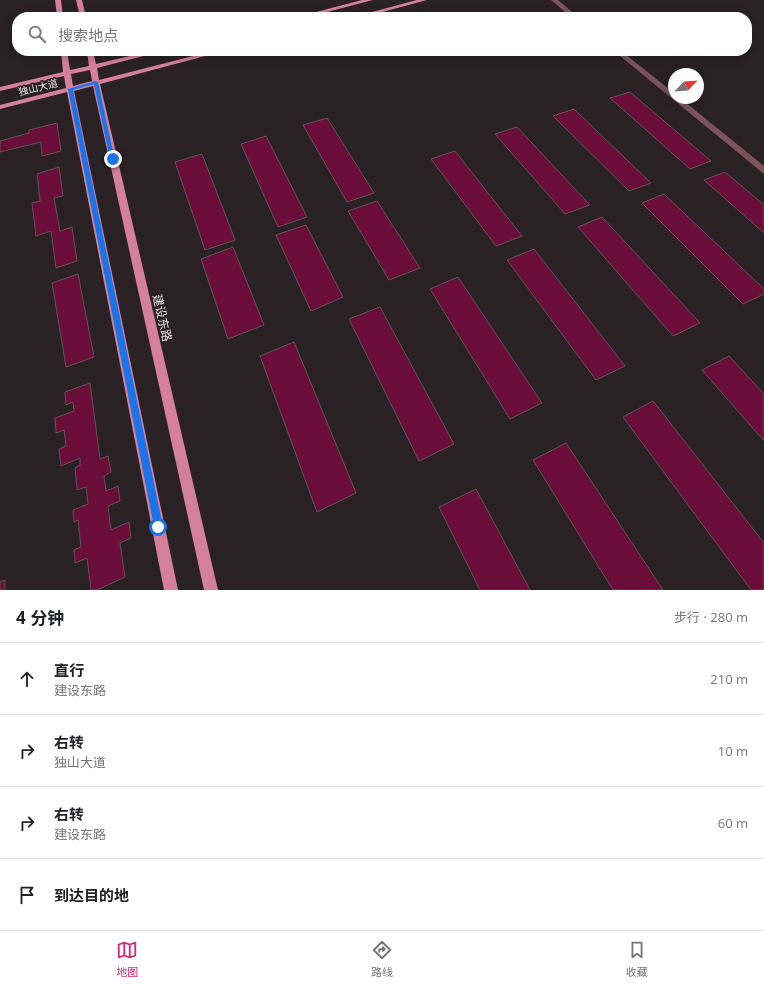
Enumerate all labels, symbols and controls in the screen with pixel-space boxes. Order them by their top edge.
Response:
search box [12,12,752,56]
icon: search [26,23,48,45]
text: 搜索地点 [58,25,118,45]
north arrow [668,68,704,104]
street label: 独山大道 [17,75,59,99]
route end [104,150,122,168]
street label: 建设东路 [149,293,176,343]
route start [149,518,167,536]
text: 4 分钟 [16,606,64,629]
text: 步行 · 280 m [674,608,748,626]
text: 直行 [54,660,84,680]
icon: ahead [16,668,38,690]
text: 210 m [710,670,748,688]
text: 建设东路 [54,681,106,699]
text: 右转 [54,732,84,752]
icon: right [16,740,38,762]
text: 10 m [718,742,748,760]
text: 独山大道 [54,753,106,771]
text: 右转 [54,804,84,824]
icon: right [16,812,38,834]
text: 60 m [718,814,748,832]
text: 建设东路 [54,825,106,843]
icon: arrive [16,884,38,906]
text: 到达目的地 [54,885,129,905]
tab: 地图 [116,939,138,979]
tab: 路线 [371,939,393,979]
tab: 收藏 [626,939,648,979]

